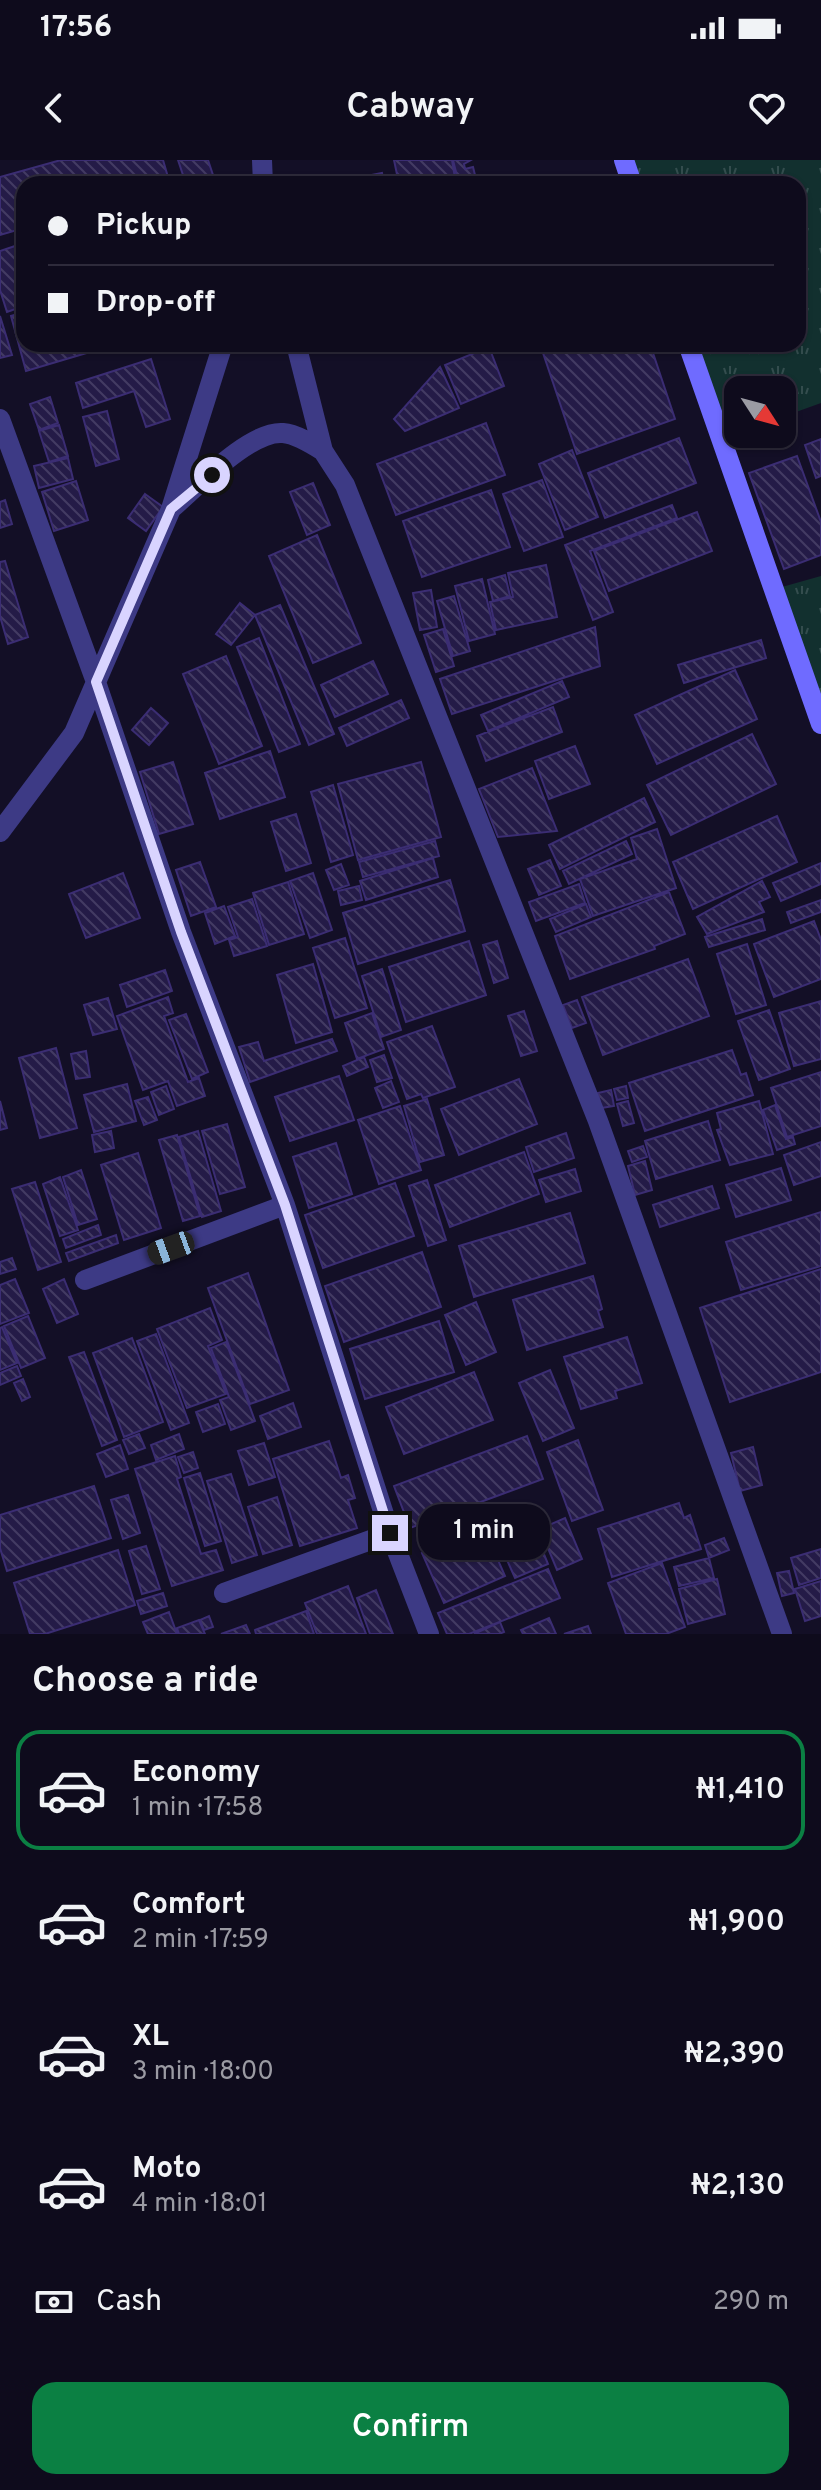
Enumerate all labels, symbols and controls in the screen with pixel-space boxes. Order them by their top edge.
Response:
text: 17:56 [40,10,112,47]
text: Cabway [346,85,475,131]
icon: back [32,86,76,130]
icon: heart [745,86,789,130]
text: Pickup [96,208,191,245]
text: Drop-off [96,285,215,322]
north arrow [724,376,796,448]
map controls [724,376,796,448]
route start [194,457,230,493]
car [144,1229,198,1267]
callout: 1 min [418,1505,550,1561]
route end [372,1515,408,1551]
text: 1 min [453,1515,515,1548]
text: Choose a ride [32,1659,258,1705]
icon: car [36,1754,108,1826]
text: Economy [132,1755,260,1792]
text: ₦1,410 [696,1772,785,1809]
text: 1 min · 17:58 [132,1792,263,1825]
icon: car [36,1886,108,1958]
text: Comfort [132,1887,245,1924]
text: ₦1,900 [689,1904,785,1941]
text: 2 min · 17:59 [132,1924,269,1957]
icon: car [36,2018,108,2090]
text: XL [132,2019,169,2056]
text: ₦2,390 [684,2036,785,2073]
text: 3 min · 18:00 [132,2056,274,2089]
icon: car [36,2150,108,2222]
text: Moto [132,2151,202,2188]
text: ₦2,130 [691,2168,785,2205]
text: 4 min · 18:01 [132,2188,268,2221]
icon: cash [32,2280,76,2324]
text: Cash [96,2284,162,2321]
text: 290 m [713,2286,789,2319]
button: Confirm [32,2382,789,2474]

